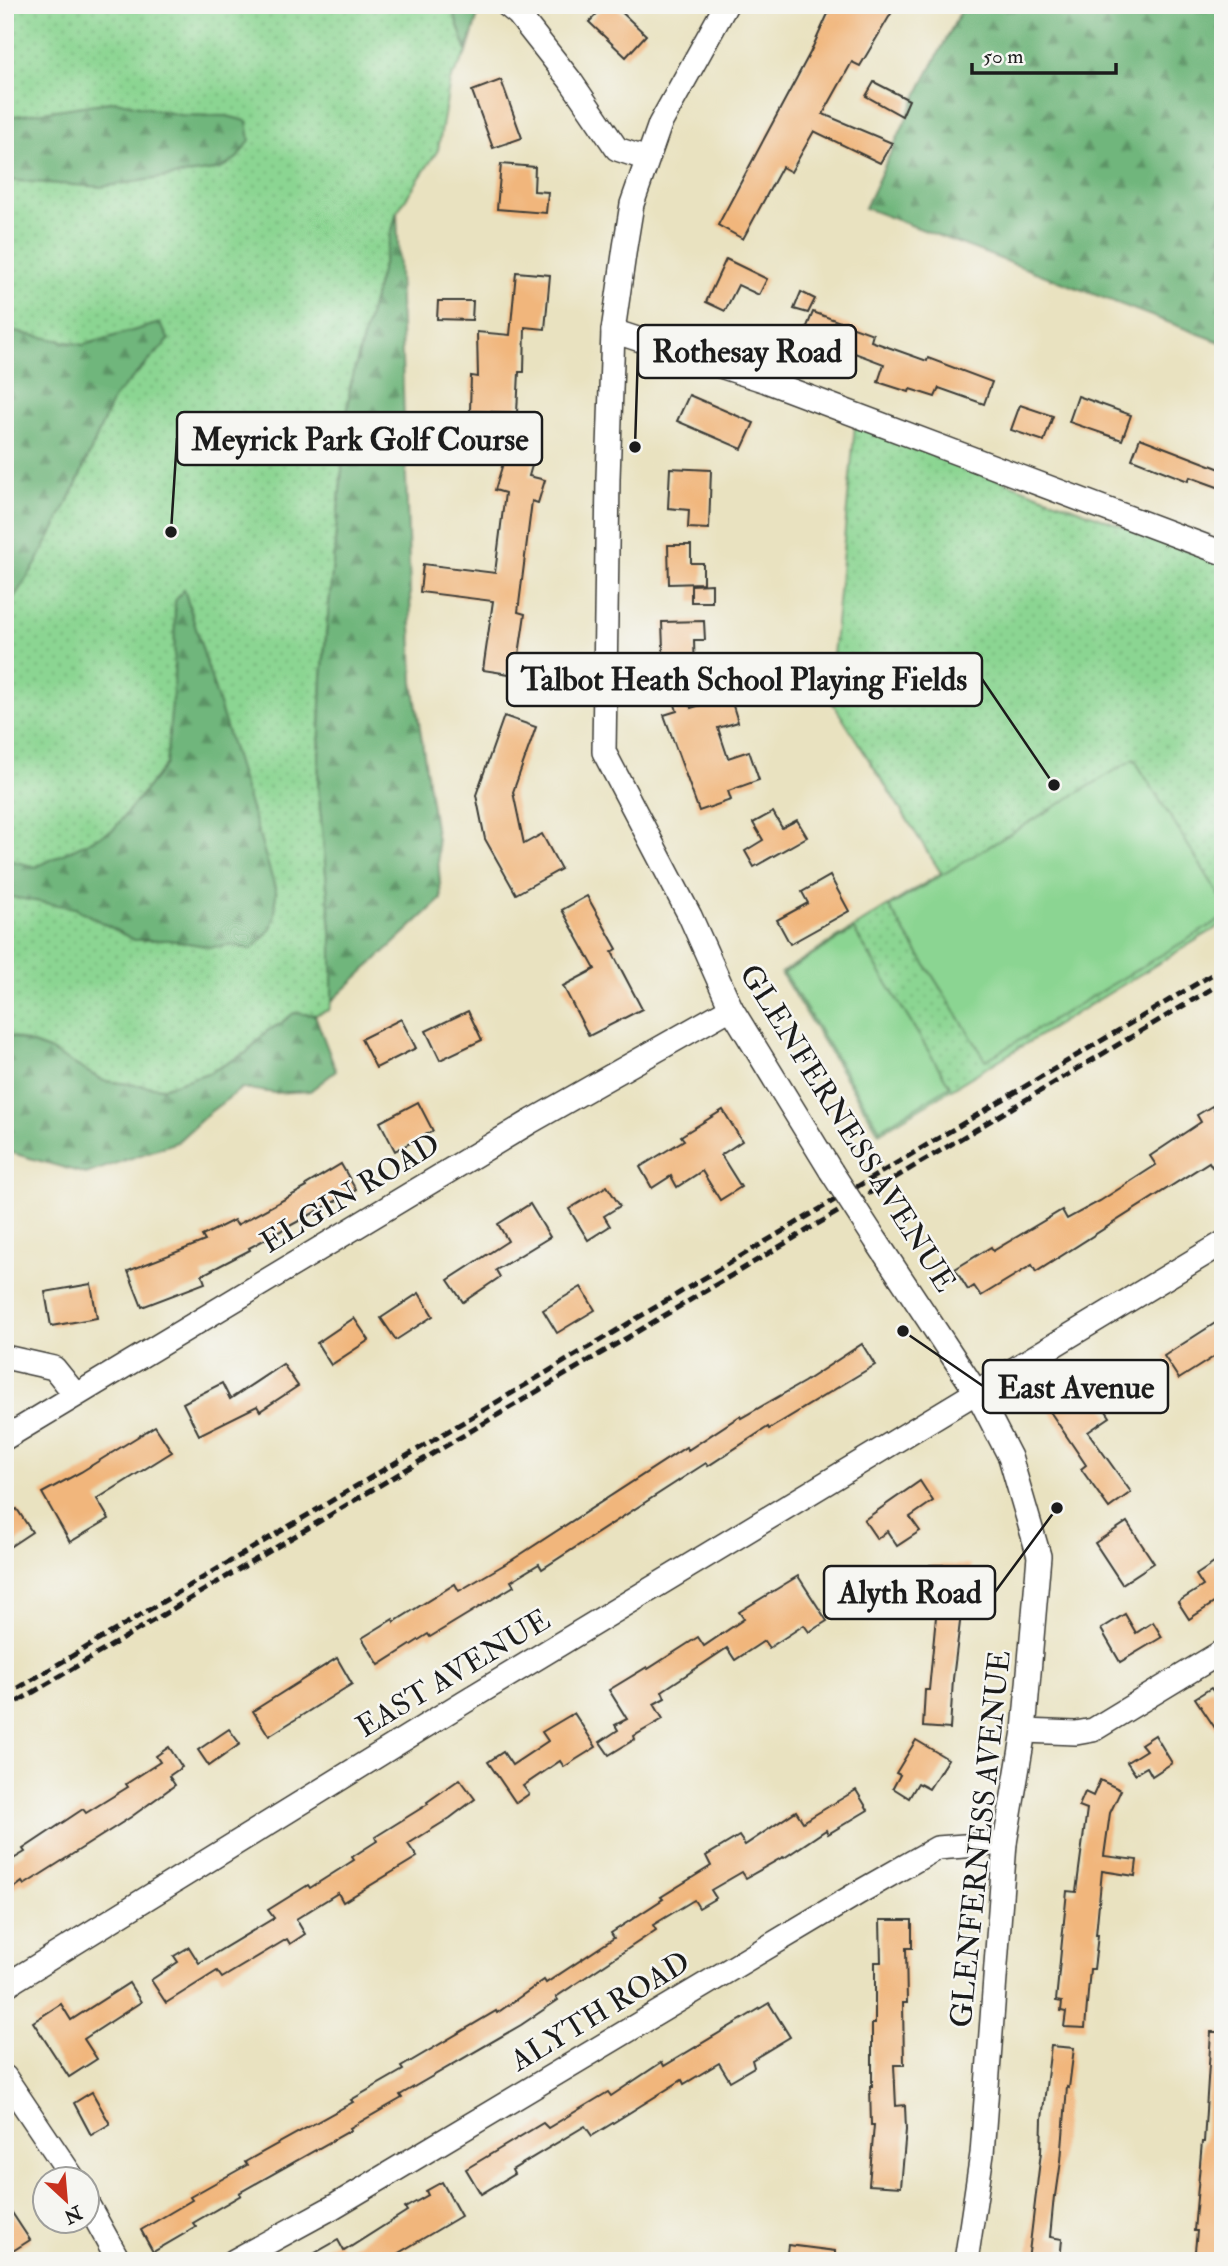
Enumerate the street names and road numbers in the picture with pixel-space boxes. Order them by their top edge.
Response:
street label: GLENFERNESS AVENUE [731,958,964,1299]
street label: ELGIN ROAD [254,1125,446,1261]
street label: EAST AVENUE [350,1601,557,1746]
street label: GLENFERNESS AVENUE [942,1649,1019,2029]
street label: ALYTH ROAD [503,1943,697,2080]

